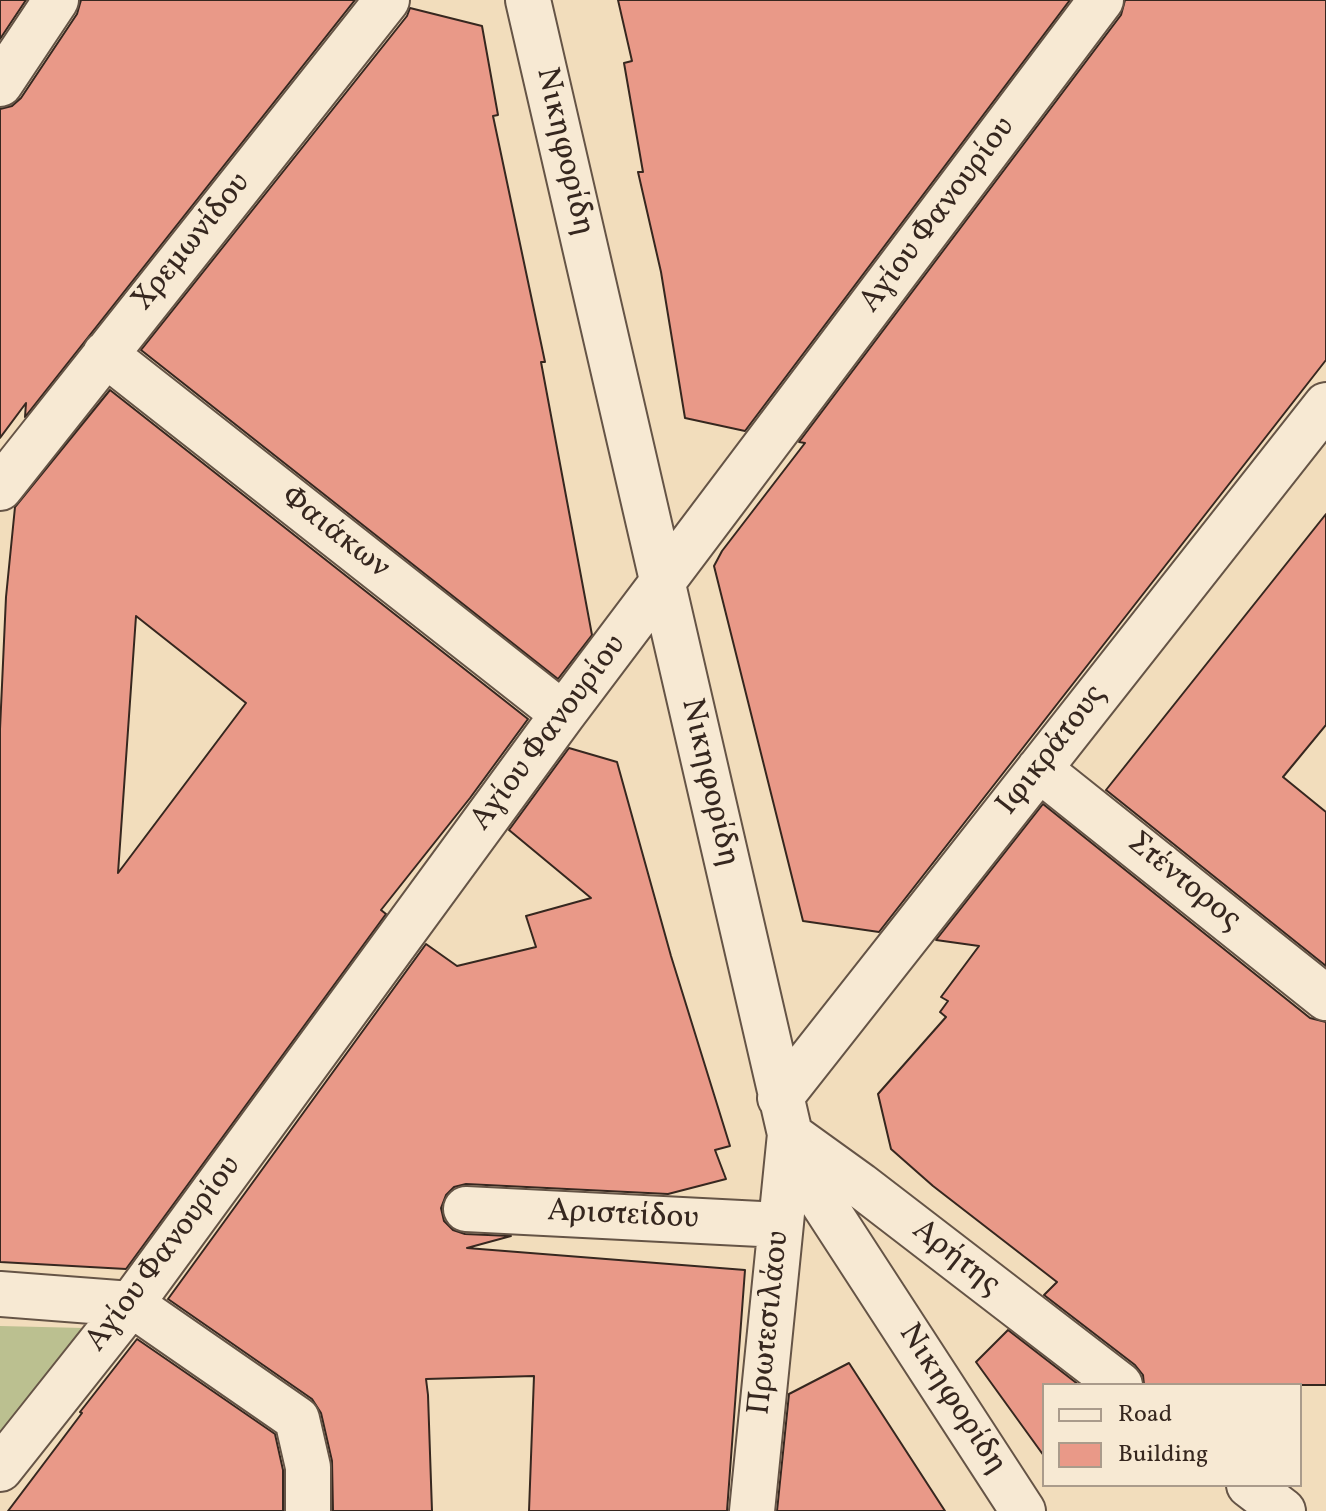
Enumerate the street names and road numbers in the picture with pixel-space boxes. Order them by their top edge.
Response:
street label: Νικηφορίδη [525,64,601,240]
street label: Αγίου Φανουρίου [853,110,1025,322]
street label: Χρεμωνίδου [126,166,260,320]
street label: Φαιάκων [272,480,396,588]
street label: Αγίου Φανουρίου [464,628,636,840]
street label: Ιφικράτους [990,678,1116,824]
street label: Νικηφορίδη [670,695,746,871]
street label: Στέντορος [1118,826,1248,940]
street label: Αγίου Φανουρίου [79,1149,251,1361]
street label: Αριστείδου [546,1194,700,1240]
street label: Αρήτης [903,1213,1007,1305]
street label: Πρωτεσιλάου [742,1229,800,1417]
street label: Νικηφορίδη [888,1318,1014,1482]

